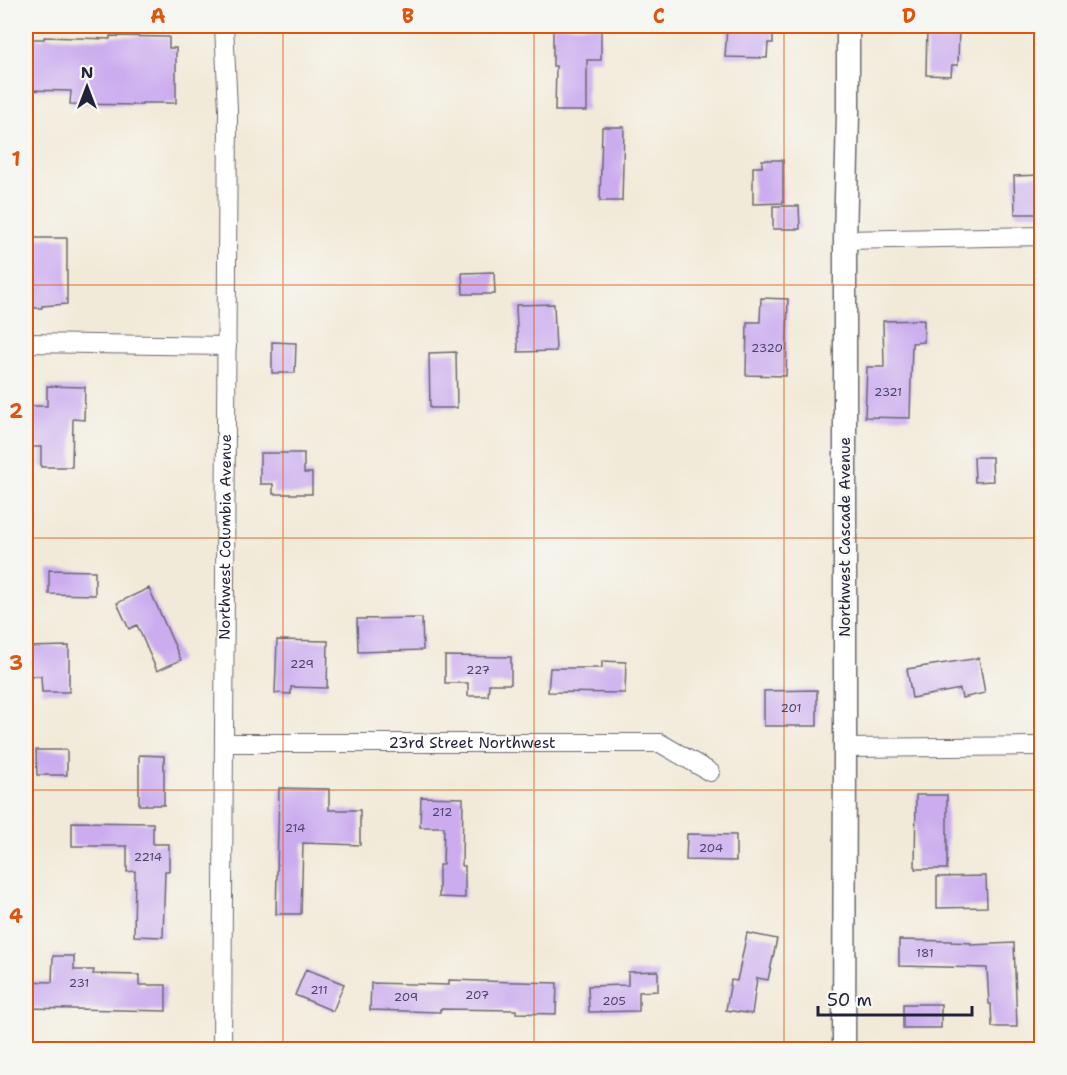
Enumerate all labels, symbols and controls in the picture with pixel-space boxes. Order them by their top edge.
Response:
text: A [150,3,166,29]
text: B [402,3,414,29]
text: C [653,3,665,29]
text: D [902,3,916,29]
north arrow [57,57,117,117]
text: N [81,62,93,83]
text: 1 [11,146,21,172]
house number: 2320 [751,340,783,356]
house number: 2321 [874,384,902,400]
text: 2 [9,398,23,424]
street label: Northwest Columbia Avenue [215,434,236,640]
street label: Northwest Cascade Avenue [835,437,855,637]
text: 3 [9,650,23,676]
house number: 229 [290,656,314,672]
house number: 227 [466,662,490,678]
house number: 201 [780,700,802,716]
street label: 23rd Street Northwest [388,733,556,753]
house number: 212 [432,804,452,820]
house number: 214 [285,820,305,836]
house number: 204 [699,840,723,856]
house number: 2214 [134,849,162,865]
text: 4 [9,903,23,929]
house number: 181 [916,945,934,961]
house number: 231 [69,975,89,991]
scale bar [818,979,972,1017]
house number: 211 [310,982,328,998]
house number: 207 [465,987,489,1003]
text: 50 m [827,988,872,1012]
house number: 209 [394,989,418,1005]
house number: 205 [602,993,626,1009]

